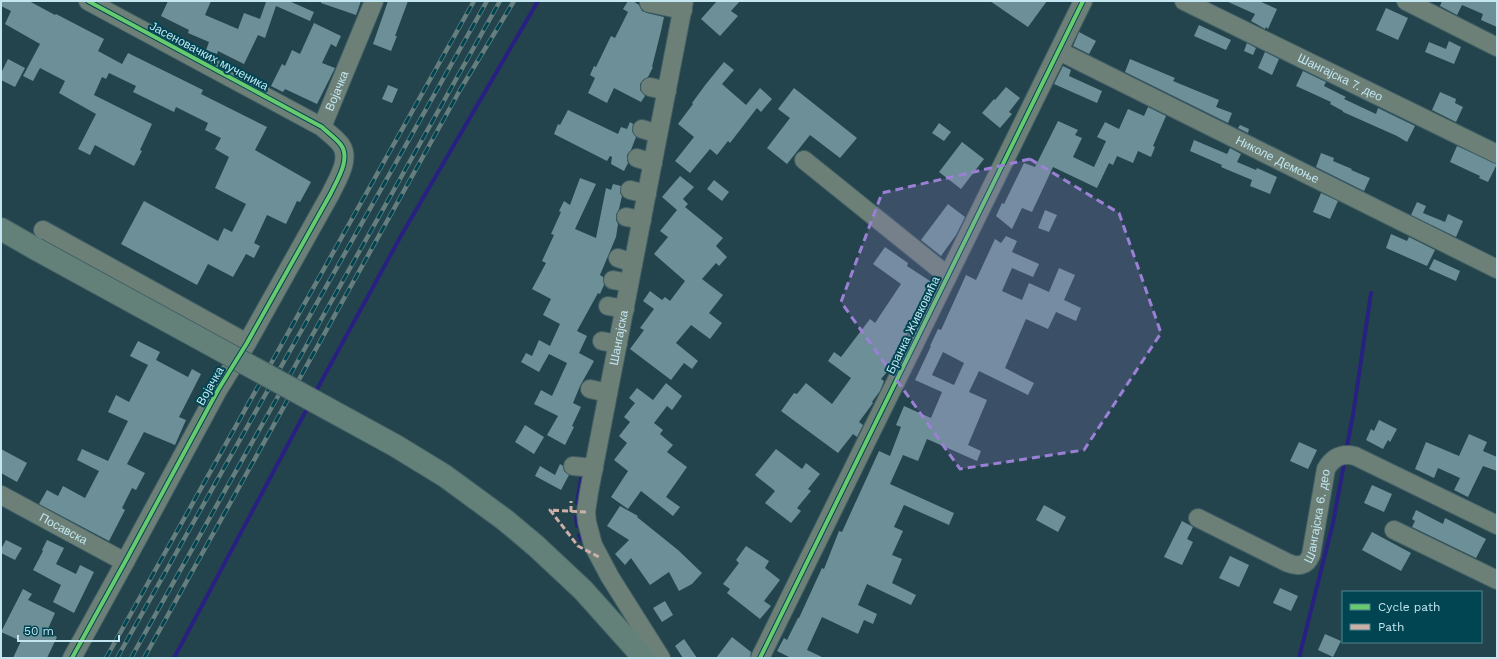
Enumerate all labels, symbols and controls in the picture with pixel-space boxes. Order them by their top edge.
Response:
street label: Јасеновачких мученика [147,19,271,93]
street label: Шангајска 7. део [1296,51,1385,104]
street label: Војачка [322,68,352,113]
street label: Николе Демоње [1234,133,1322,186]
street label: Бранка Живковића [883,274,943,376]
street label: Шангајска [607,309,631,367]
street label: Војачка [193,364,227,408]
street label: Шангајска 6. део [1301,468,1333,565]
street label: Посавска [37,510,90,548]
legend [1342,591,1482,643]
text: Cycle path [1378,600,1440,614]
scale bar [18,617,119,643]
text: Path [1378,620,1404,634]
text: 50 m [24,624,54,638]

